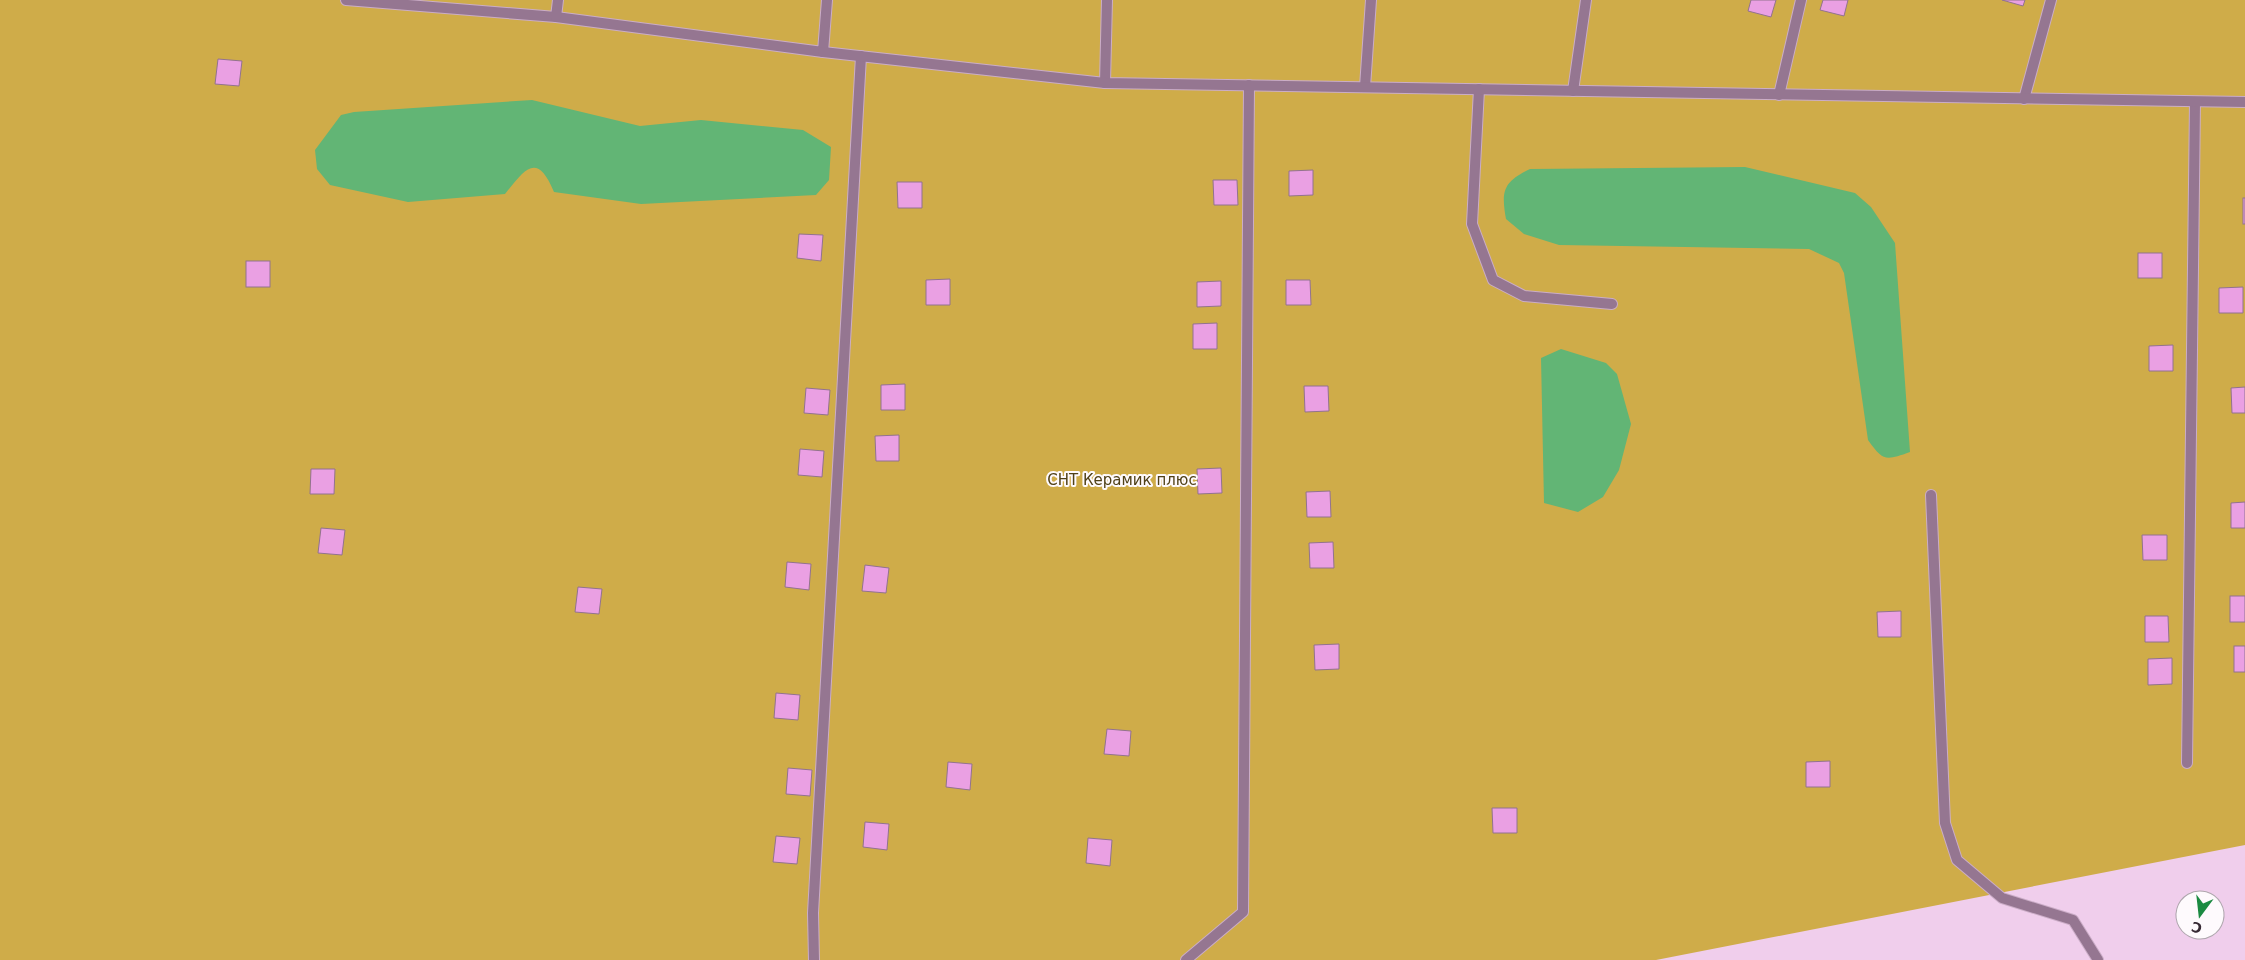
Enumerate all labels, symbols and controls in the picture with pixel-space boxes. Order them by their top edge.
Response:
park label: СНТ Керамик плюс [1047,471,1197,489]
north arrow [2175,890,2225,940]
text: С [2190,918,2204,937]

